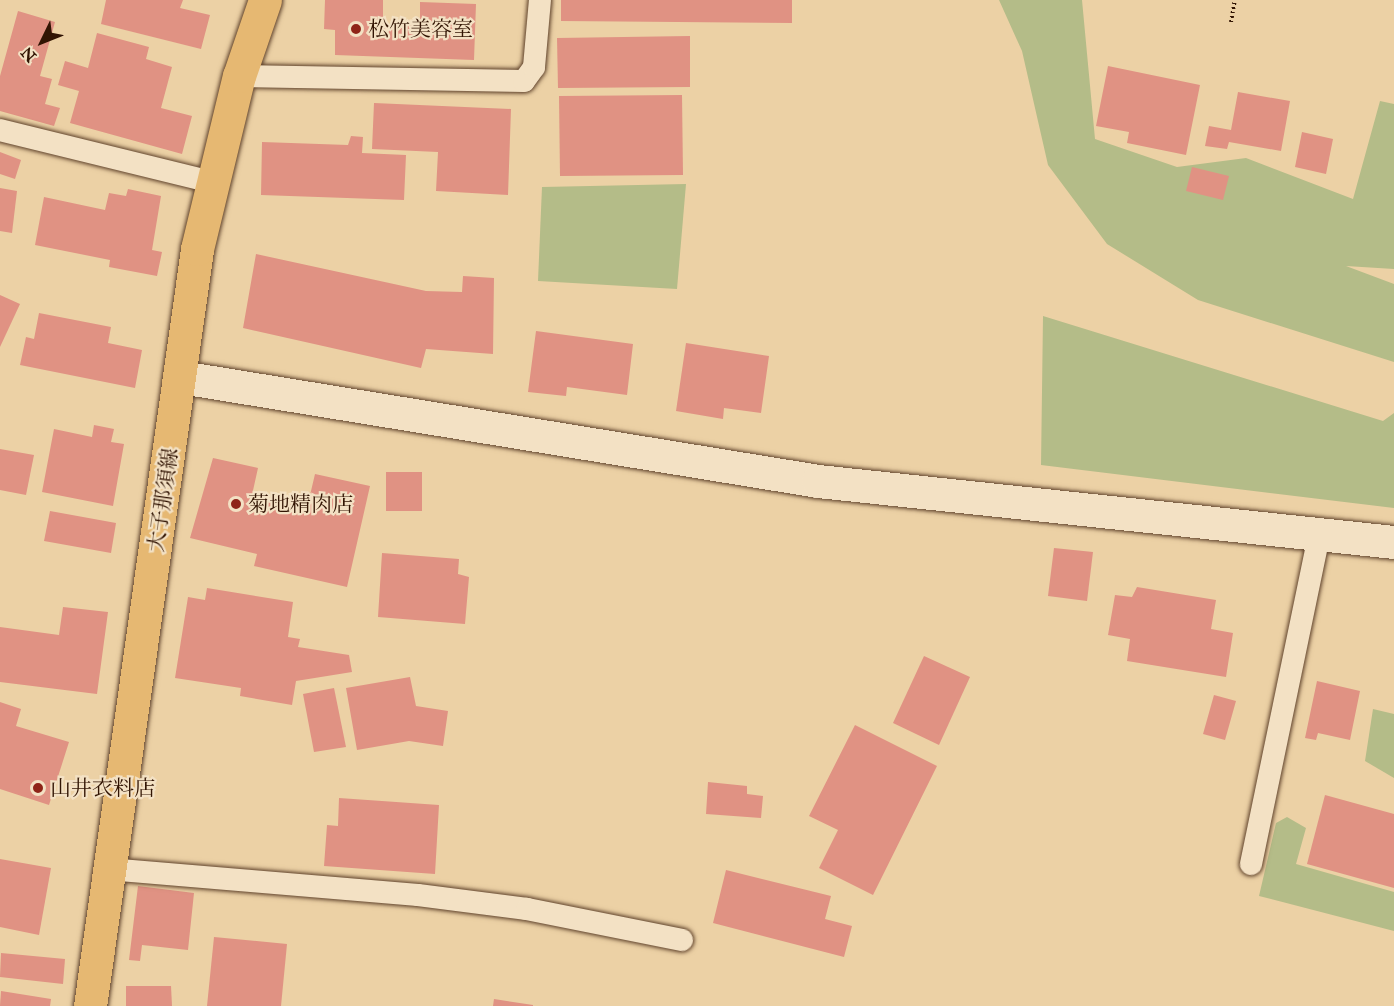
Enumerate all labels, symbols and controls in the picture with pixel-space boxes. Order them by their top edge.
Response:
north arrow [12,12,72,72]
place label: 松竹美容室 [368,16,473,42]
marker: 松竹美容室 [349,22,363,36]
text: N [17,43,40,66]
street label: 大子那須線 [143,446,183,554]
place label: 菊地精肉店 [248,491,353,517]
marker: 菊地精肉店 [229,497,243,511]
place label: 山井衣料店 [50,775,155,801]
marker: 山井衣料店 [31,781,45,795]

